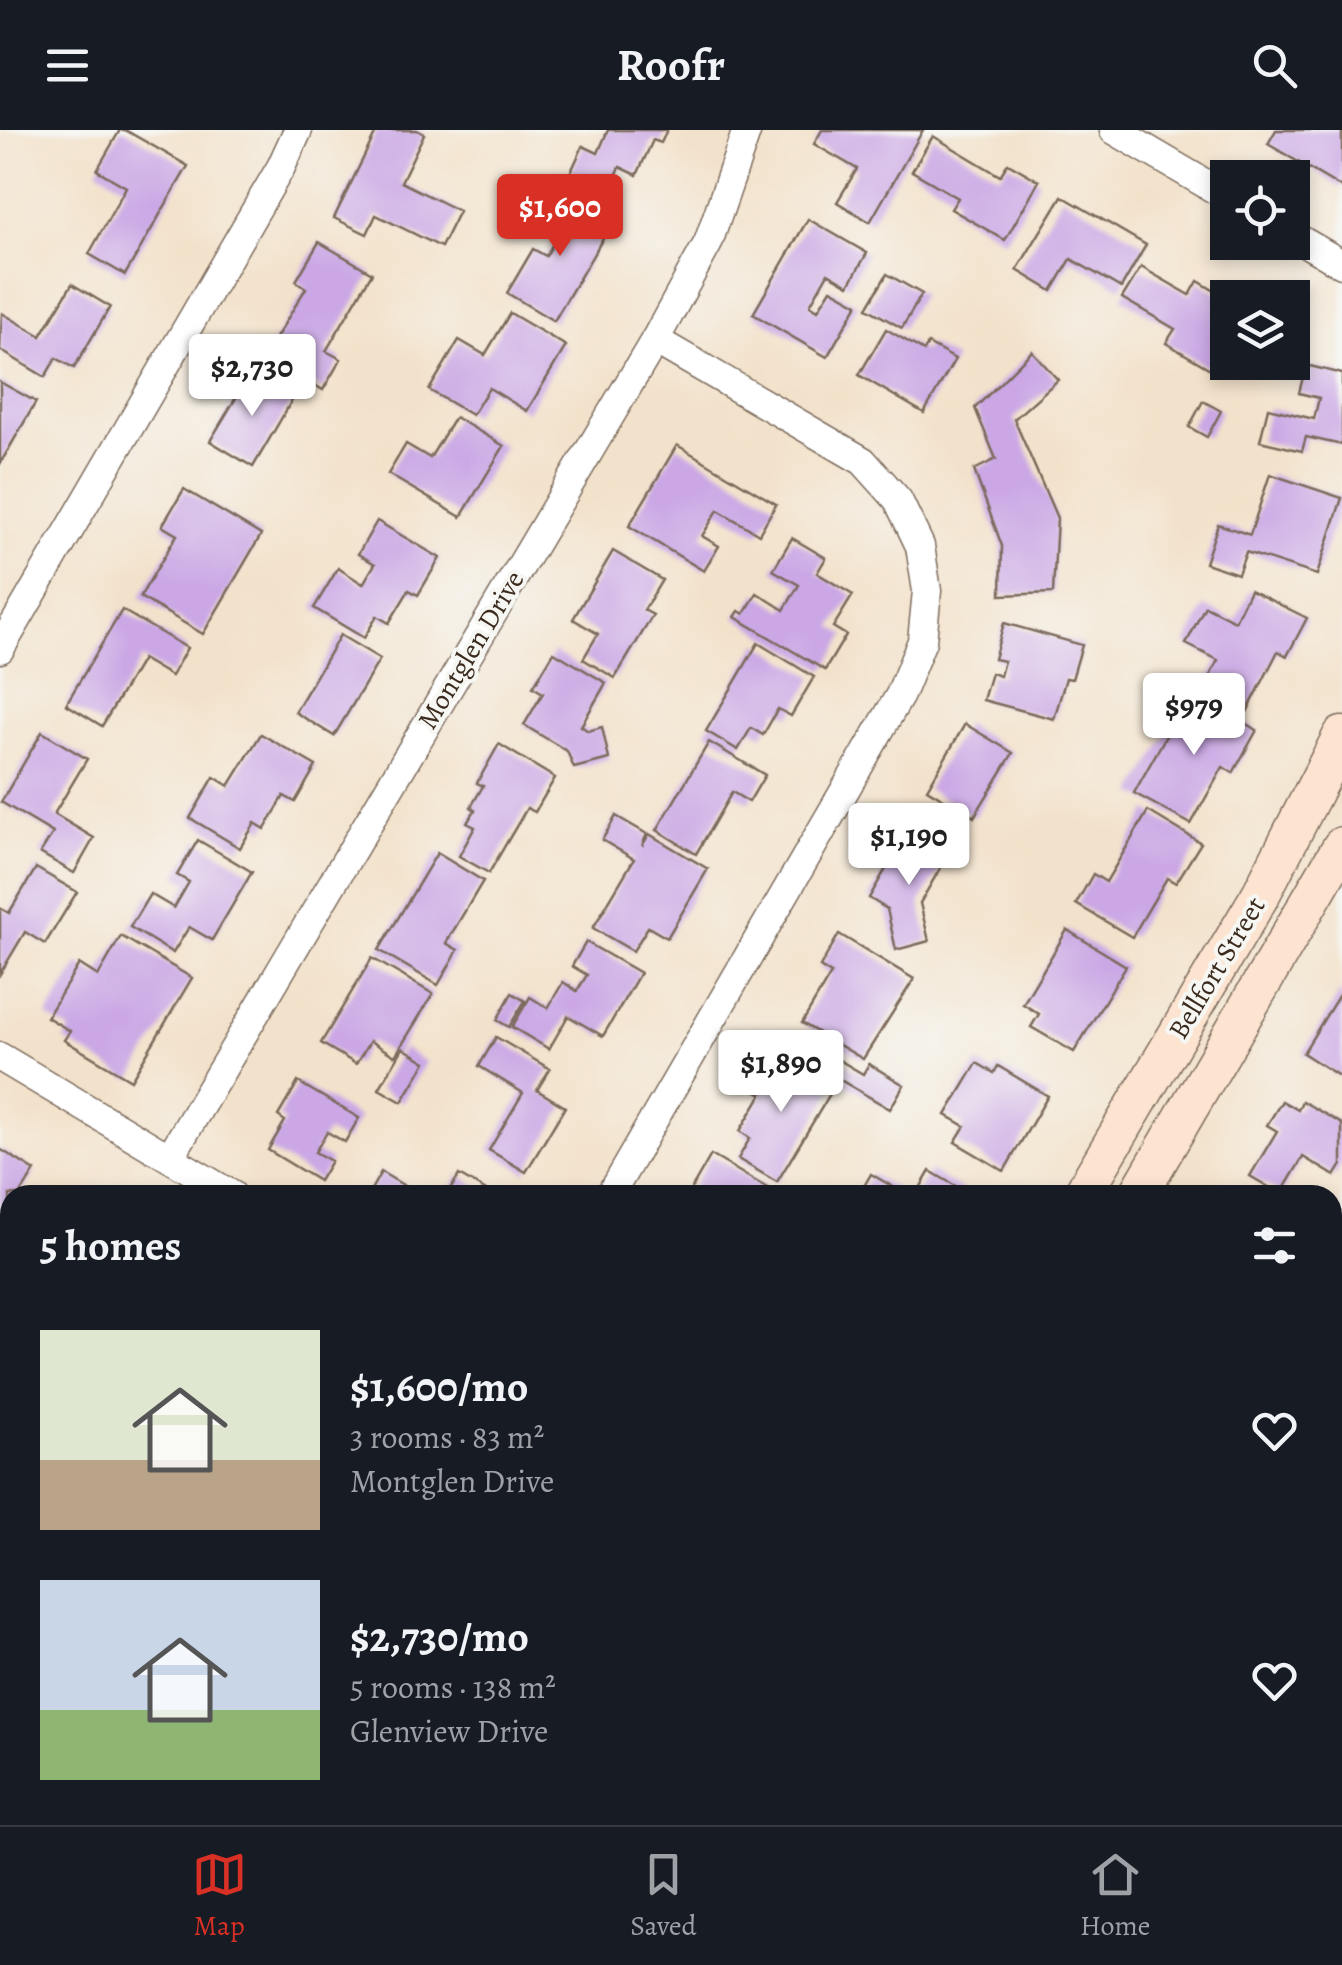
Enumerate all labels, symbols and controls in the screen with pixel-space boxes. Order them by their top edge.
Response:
text: Roofr [617,34,725,96]
icon: menu [40,38,95,93]
icon: search [1247,38,1302,93]
map controls [1210,160,1310,380]
button: locate [1210,160,1310,260]
pin: $1,600 [479,174,641,259]
text: $1,600 [519,184,601,228]
button: layers [1210,280,1310,380]
pin: $2,730 [171,334,333,419]
text: $2,730 [211,344,293,388]
street label: Montglen Drive [409,564,533,736]
pin: $979 [1135,673,1253,758]
text: $979 [1165,683,1223,727]
pin: $1,190 [828,803,990,888]
text: $1,190 [870,813,948,857]
street label: Bellfort Street [1160,890,1274,1046]
pin: $1,890 [700,1030,862,1115]
text: $1,890 [740,1040,822,1084]
text: 5 homes [40,1217,181,1274]
icon: filters [1247,1218,1302,1273]
text: $1,600/mo [350,1358,528,1415]
icon: home [120,1370,240,1490]
icon: heart [1247,1403,1302,1458]
text: 3 rooms · 83 m² [350,1415,544,1459]
text: Montglen Drive [350,1459,554,1503]
text: $2,730/mo [350,1608,529,1665]
icon: home [120,1620,240,1740]
icon: heart [1247,1653,1302,1708]
text: 5 rooms · 138 m² [350,1665,556,1709]
text: Glenview Drive [350,1709,548,1753]
tab: Map [192,1847,247,1945]
tab: Saved [630,1847,697,1945]
tab: Home [1080,1847,1150,1945]

